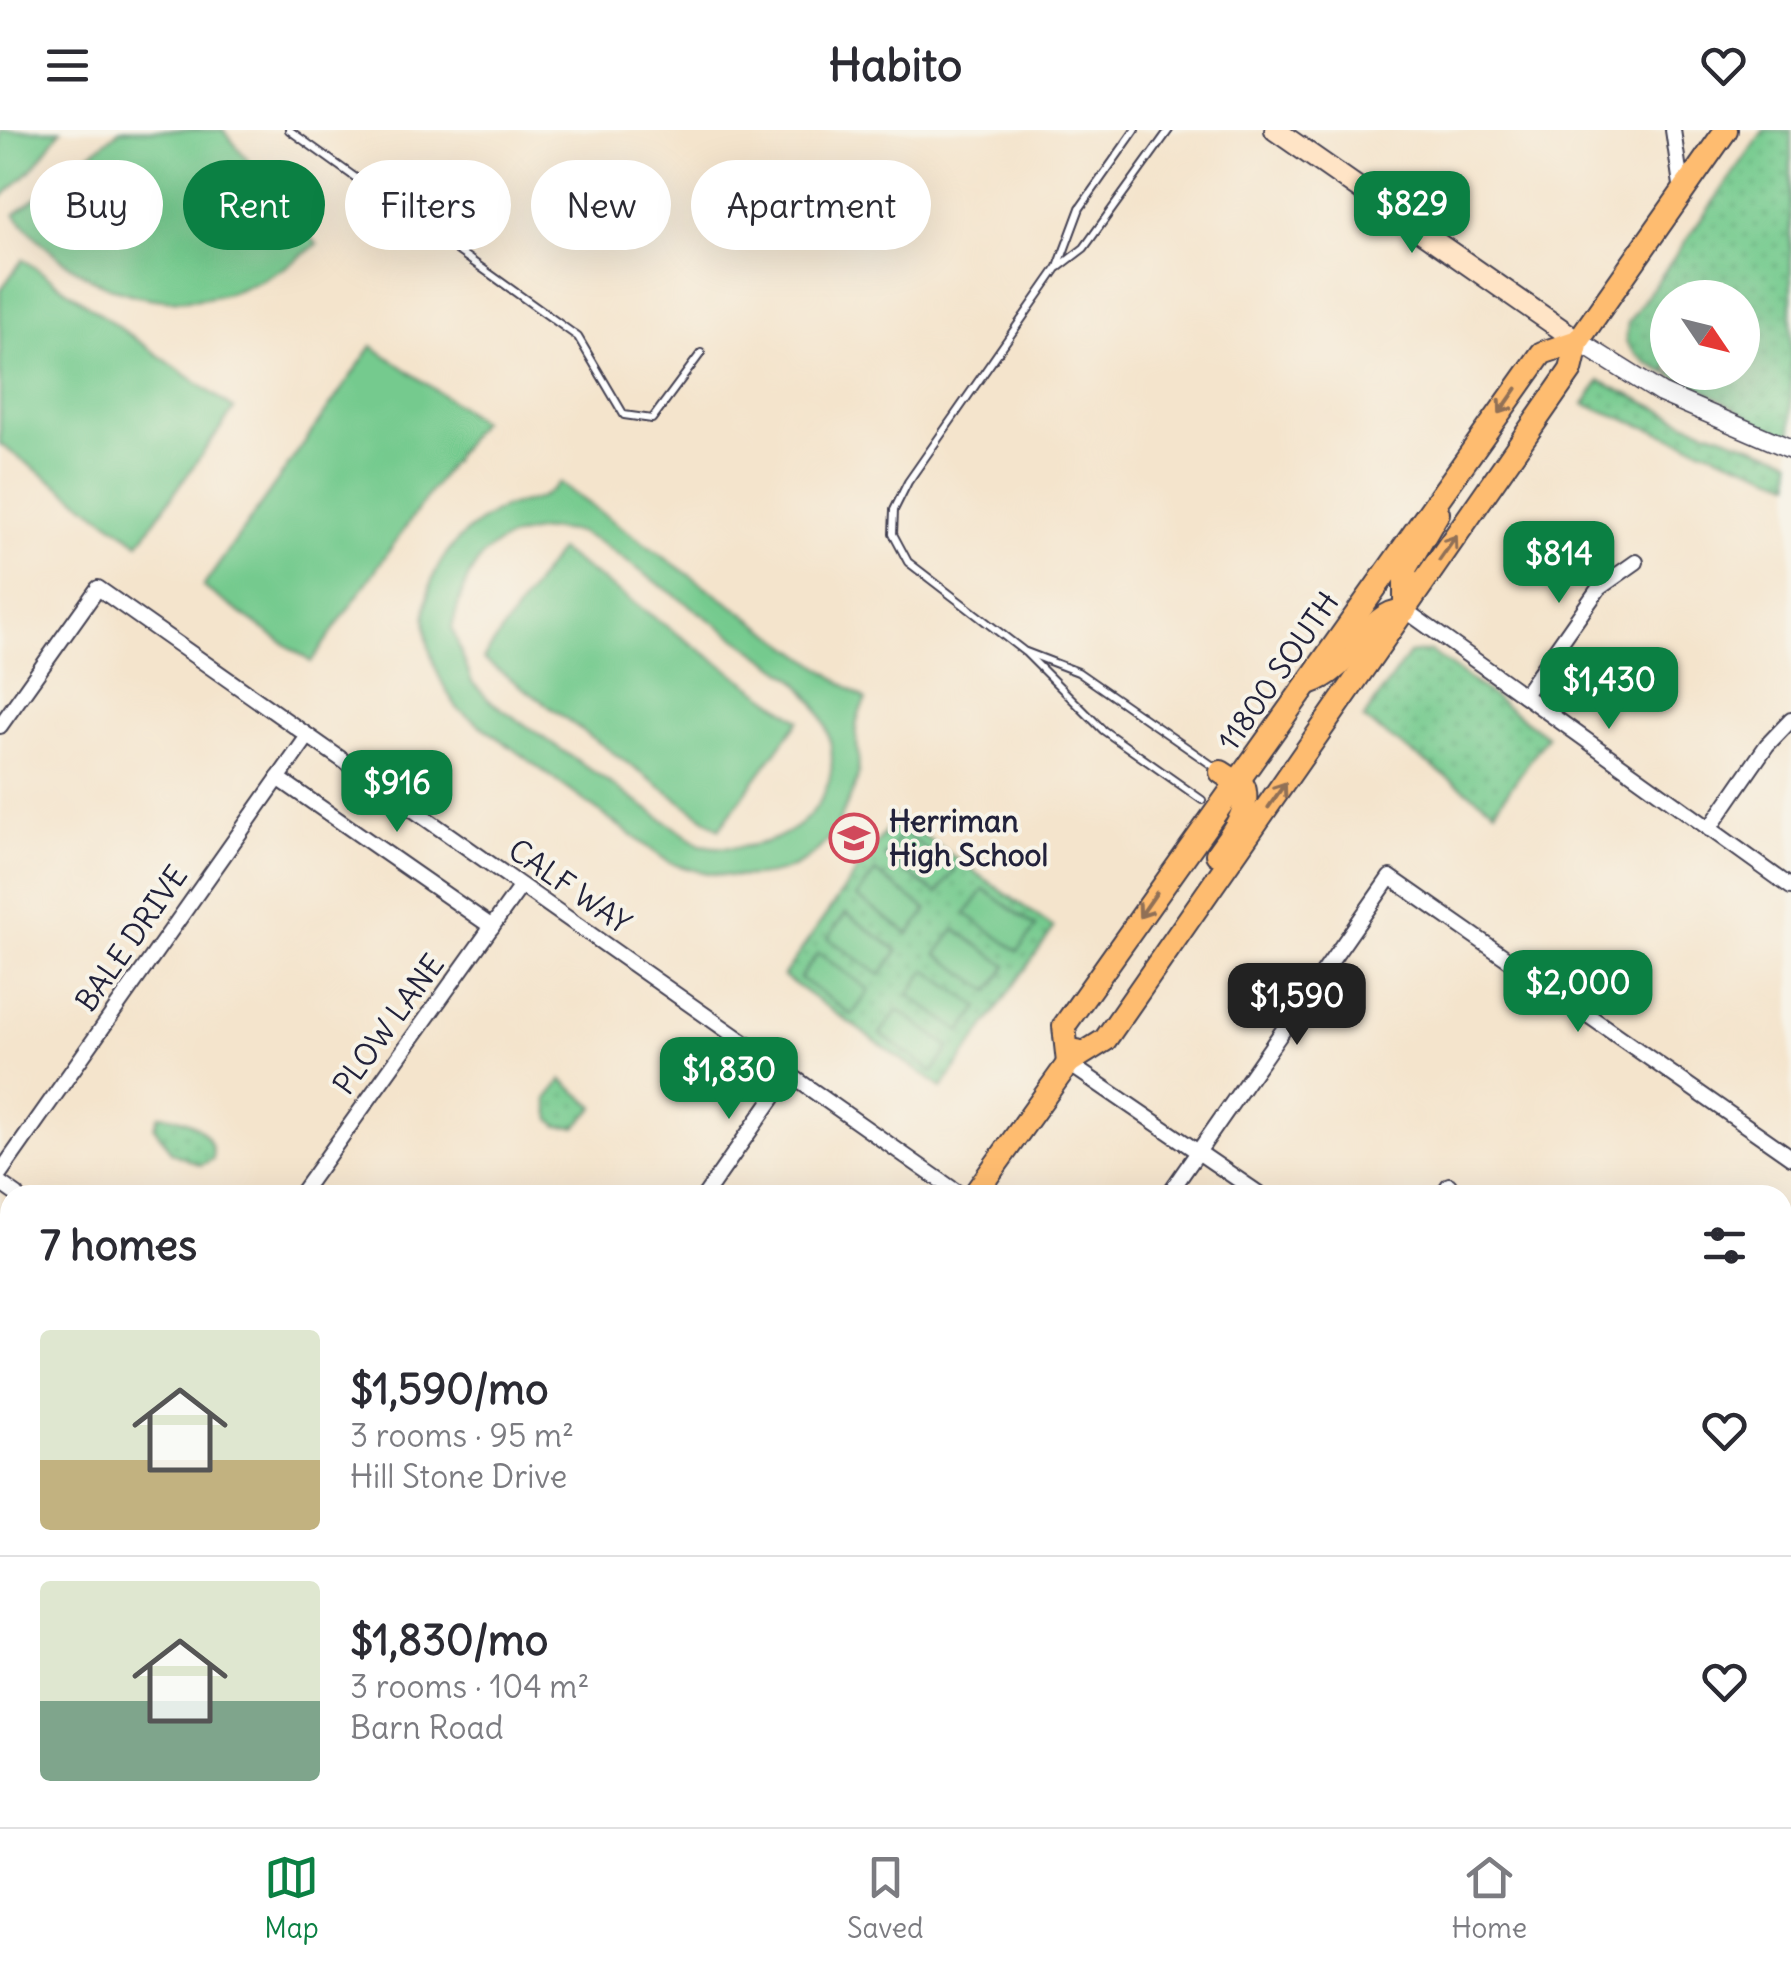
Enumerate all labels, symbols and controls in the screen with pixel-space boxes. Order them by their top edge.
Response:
text: Habito [829,37,962,93]
icon: menu [40,38,95,93]
icon: heart [1696,38,1751,93]
chip: Buy [30,160,163,250]
chip: Rent [183,160,325,250]
chip: Filters [345,160,511,250]
chip: New [531,160,671,250]
chip: Apartment [691,160,931,250]
pin: $829 [1353,171,1471,256]
text: $829 [1376,183,1448,224]
north arrow [1650,280,1760,390]
map controls [1650,280,1760,390]
one-way arrow [1498,387,1519,415]
pin: $814 [1500,521,1618,606]
text: $814 [1525,533,1593,574]
one-way arrow [1437,535,1458,563]
street label: 11800 SOUTH [1209,584,1347,758]
pin: $1,430 [1528,647,1690,732]
text: $1,430 [1562,659,1656,700]
pin: $916 [338,750,456,835]
text: $916 [363,762,431,803]
one-way arrow [1266,782,1287,809]
place label: Herriman High School [889,802,1048,874]
school or university icon: Herriman High School [828,812,880,864]
street label: CALF WAY [502,830,639,942]
street label: BALE DRIVE [67,858,195,1018]
one-way arrow [1138,890,1159,918]
street label: PLOW LANE [324,946,452,1102]
pin: $2,000 [1497,950,1659,1035]
text: $2,000 [1525,962,1631,1003]
pin: $1,590 [1216,963,1378,1048]
text: $1,590 [1250,975,1344,1016]
pin: $1,830 [648,1037,810,1122]
text: $1,830 [682,1049,776,1090]
icon: filters [1697,1218,1752,1273]
text: 7 homes [40,1219,197,1271]
text: $1,590/mo [350,1363,549,1415]
icon: home [120,1370,240,1490]
icon: heart [1697,1403,1752,1458]
text: 3 rooms · 95 m² [350,1415,574,1456]
text: Hill Stone Drive [350,1456,567,1497]
text: $1,830/mo [350,1614,548,1666]
icon: home [120,1621,240,1741]
icon: heart [1697,1654,1752,1709]
text: 3 rooms · 104 m² [350,1666,589,1707]
text: Barn Road [350,1707,503,1748]
tab: Map [264,1850,319,1946]
tab: Saved [847,1850,924,1946]
tab: Home [1452,1850,1527,1946]

